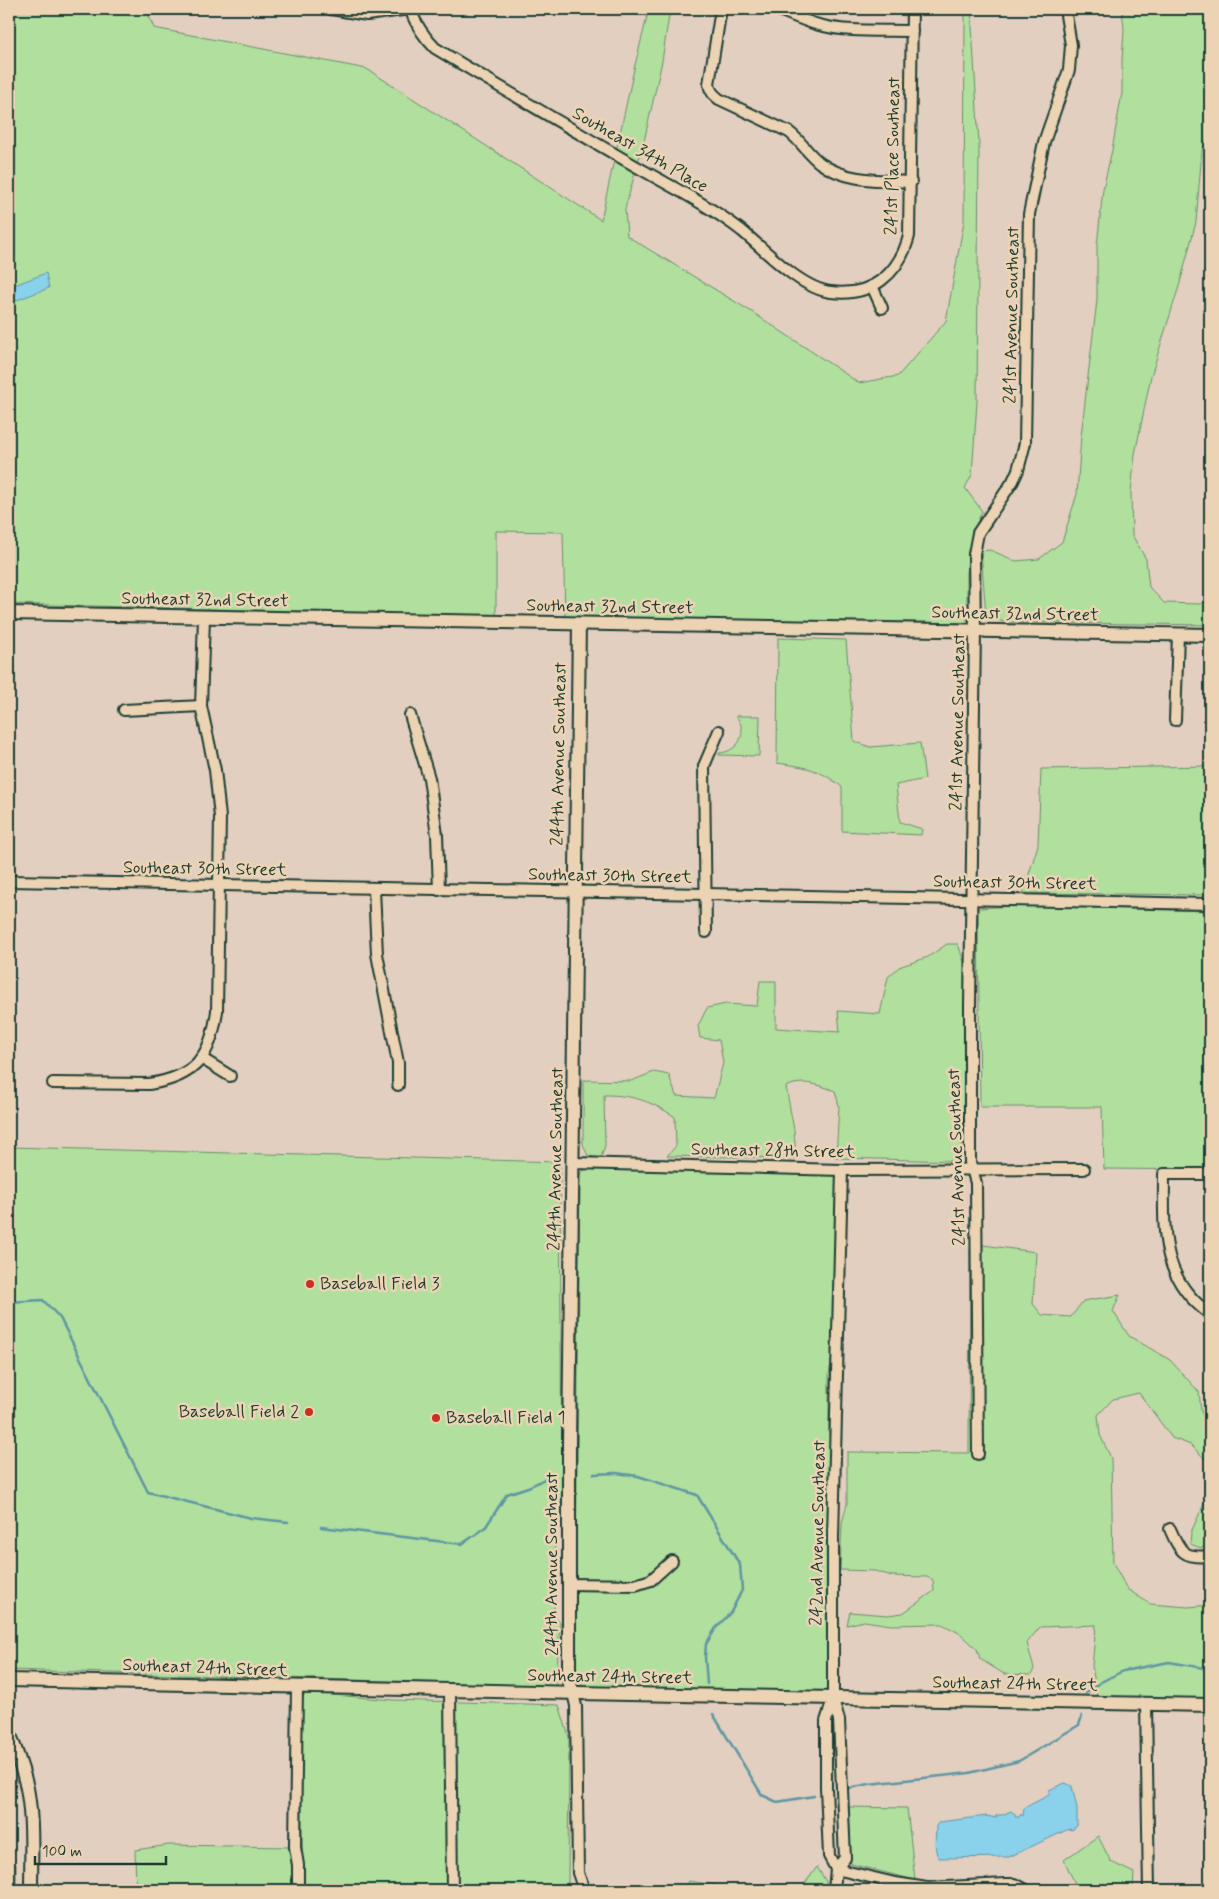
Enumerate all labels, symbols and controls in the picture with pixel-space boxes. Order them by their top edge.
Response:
street label: 241st Place Southeast [880,76,906,236]
street label: Southeast 34th Place [568,101,712,199]
street label: 241st Avenue Southeast [998,225,1026,404]
street label: Southeast 32nd Street [121,587,289,613]
street label: Southeast 32nd Street [526,594,694,620]
street label: Southeast 32nd Street [931,601,1099,627]
street label: 241st Avenue Southeast [944,632,972,811]
street label: 244th Avenue Southeast [545,661,573,846]
street label: Southeast 30th Street [123,856,288,882]
street label: Southeast 30th Street [528,863,693,889]
street label: Southeast 30th Street [933,870,1098,896]
street label: 244th Avenue Southeast [542,1066,570,1251]
street label: 241st Avenue Southeast [942,1067,972,1246]
street label: Southeast 28th Street [691,1138,856,1164]
place label: Baseball Field 3 [320,1272,440,1296]
marker: Baseball Field 3 [304,1278,316,1290]
place label: Baseball Field 2 [179,1400,299,1424]
marker: Baseball Field 2 [303,1406,315,1418]
place label: Baseball Field 1 [446,1406,566,1430]
marker: Baseball Field 1 [430,1412,442,1424]
street label: 242nd Avenue Southeast [804,1439,832,1626]
street label: 244th Avenue Southeast [540,1471,564,1656]
street label: Southeast 24th Street [122,1653,288,1683]
street label: Southeast 24th Street [527,1664,693,1690]
street label: Southeast 24th Street [932,1671,1098,1697]
scale bar [35,1834,166,1866]
text: 100 m [42,1842,82,1862]

